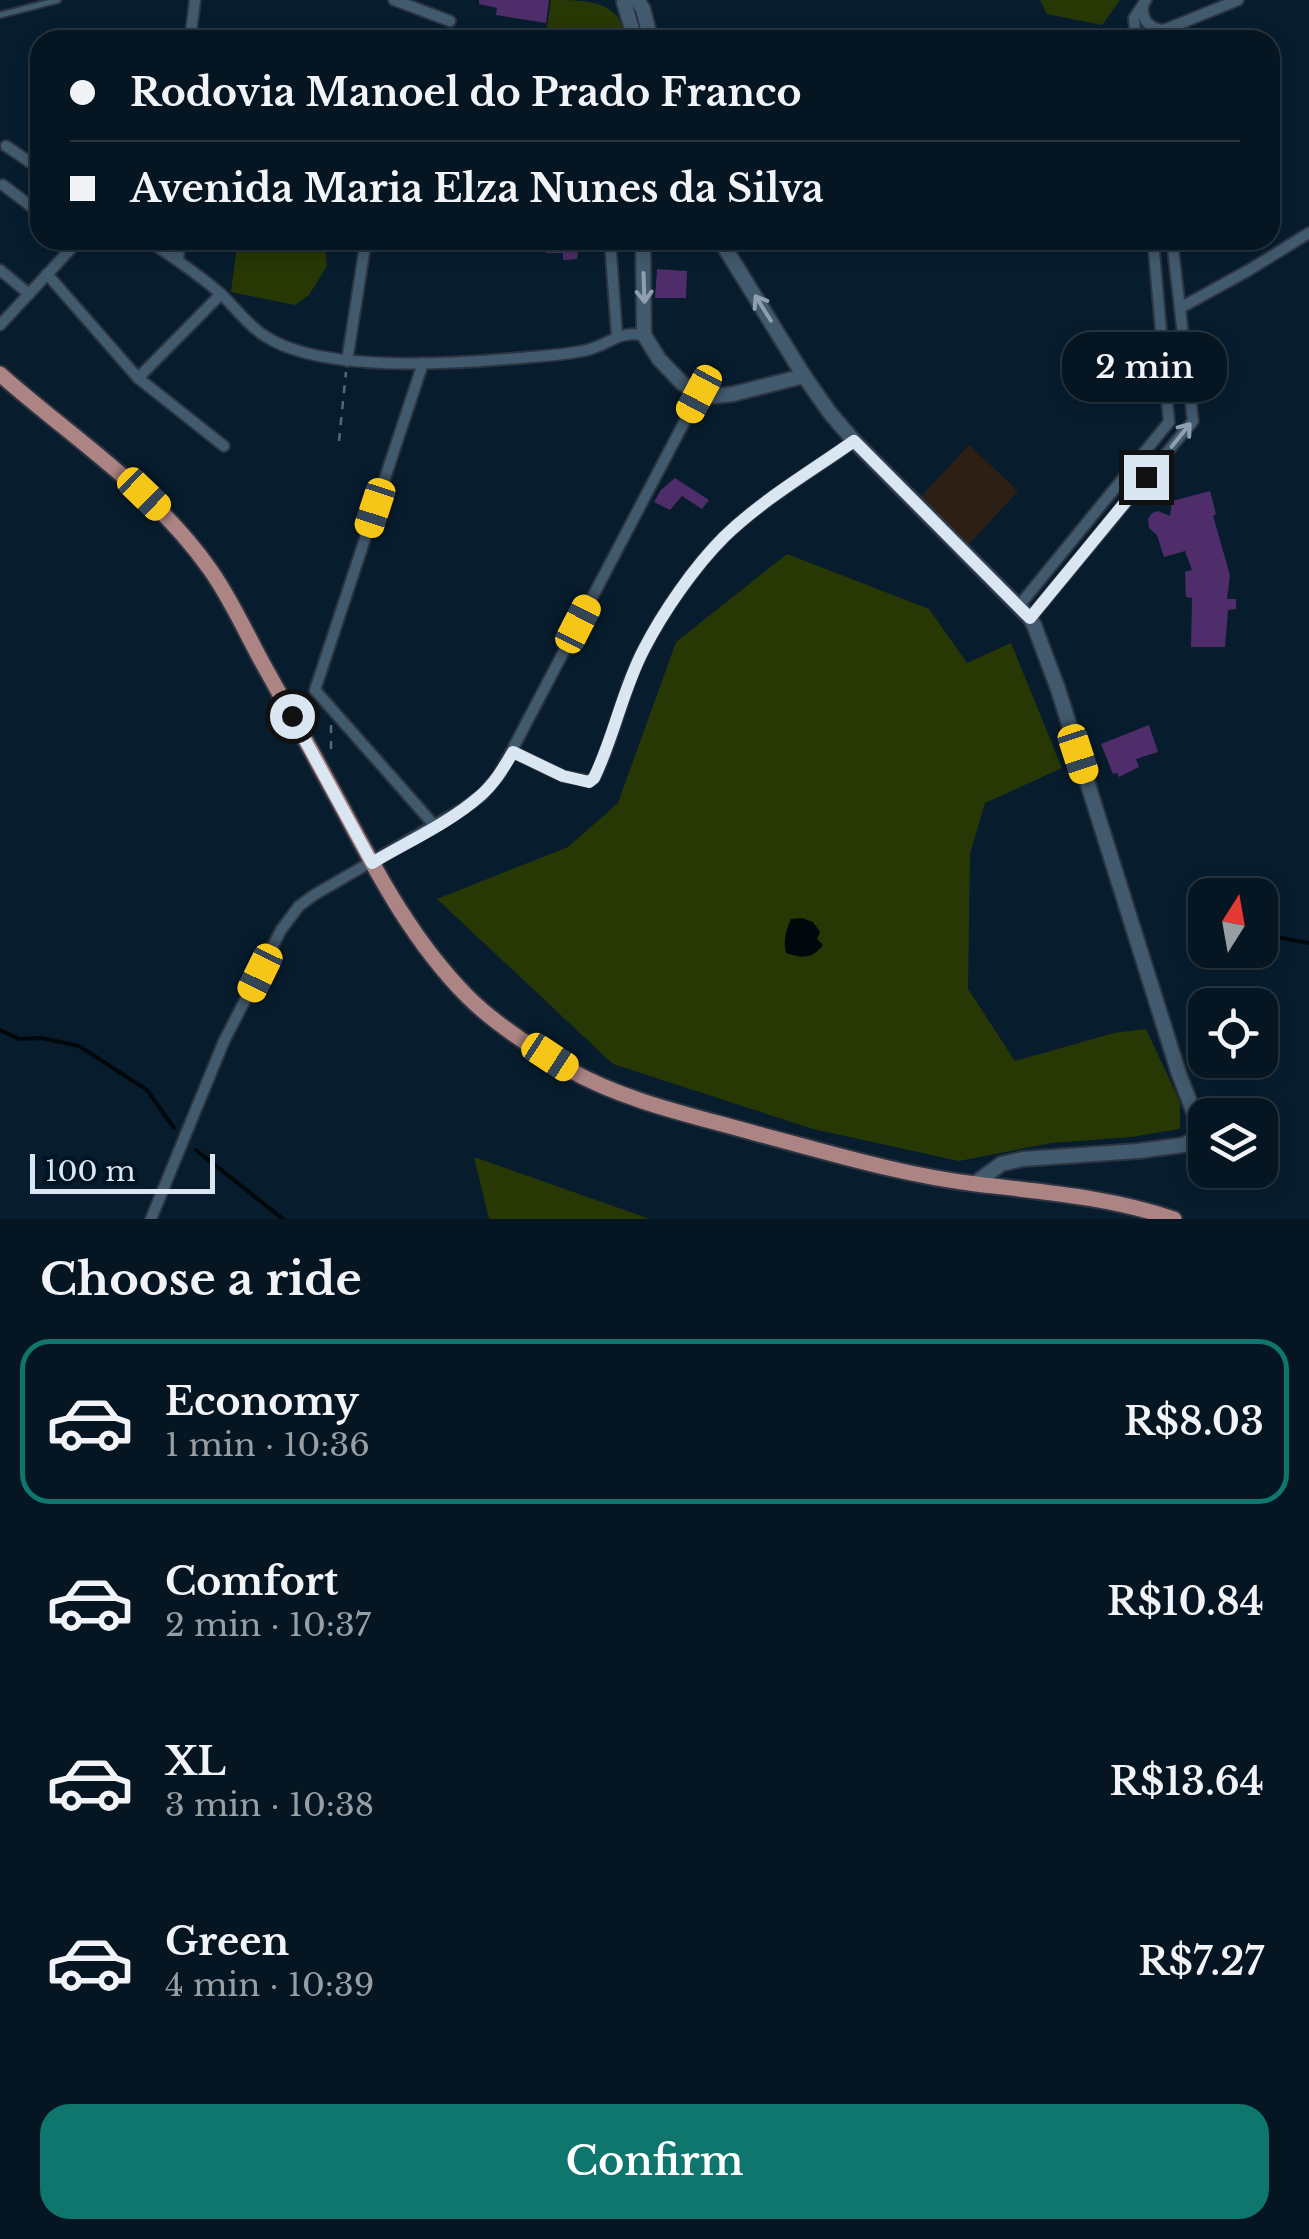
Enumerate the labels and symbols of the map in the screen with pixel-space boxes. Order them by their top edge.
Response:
one-way arrow [634,271,653,303]
one-way arrow [752,294,773,323]
callout: 2 min [1064,332,1228,402]
car [672,360,726,428]
one-way arrow [1170,422,1192,448]
route end [1124,455,1169,500]
car [112,462,176,526]
car [351,475,399,541]
car [551,590,605,658]
route start [270,694,315,739]
car [1054,721,1102,787]
north arrow [1188,878,1278,968]
car [233,939,287,1007]
car [517,1028,583,1086]
scale bar [30,1149,215,1194]

